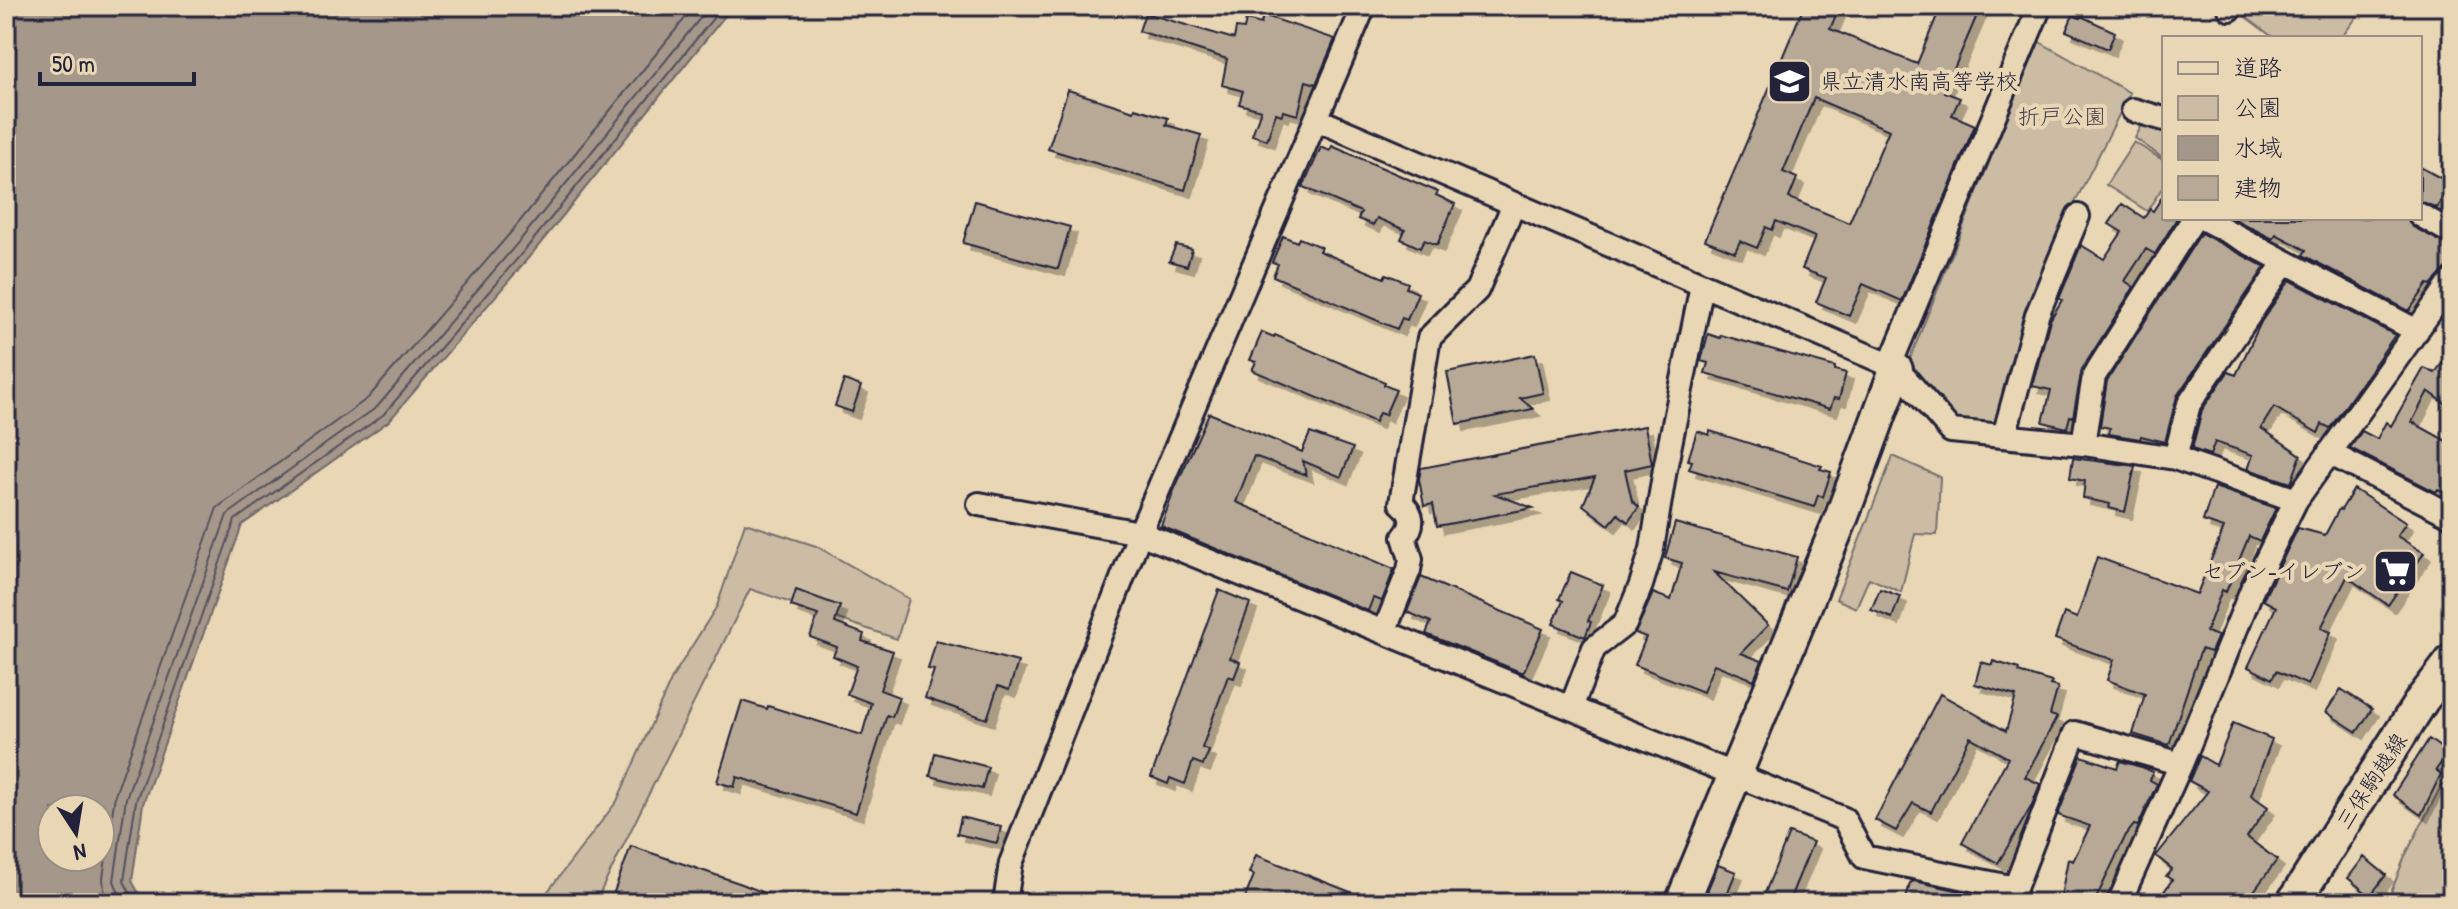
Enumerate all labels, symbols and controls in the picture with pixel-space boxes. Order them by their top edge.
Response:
scale bar [40,36,194,86]
legend [2162,36,2422,220]
text: 50 m [52,47,95,79]
text: 道路 [2234,51,2282,83]
school or university icon: 県立清水南高等学校 [1765,57,1813,105]
place label: 県立清水南高等学校 [1820,66,2018,96]
text: 公園 [2234,91,2282,123]
park label: 折戸公園 [2018,101,2106,131]
text: 水域 [2234,131,2282,163]
text: 建物 [2234,171,2282,203]
supermarket icon: セブン-イレブン [2372,547,2420,595]
place label: セブン-イレブン [2202,556,2365,586]
street label: 三保駒越線 [2328,727,2414,835]
north arrow [36,793,116,873]
text: N [71,837,89,869]

